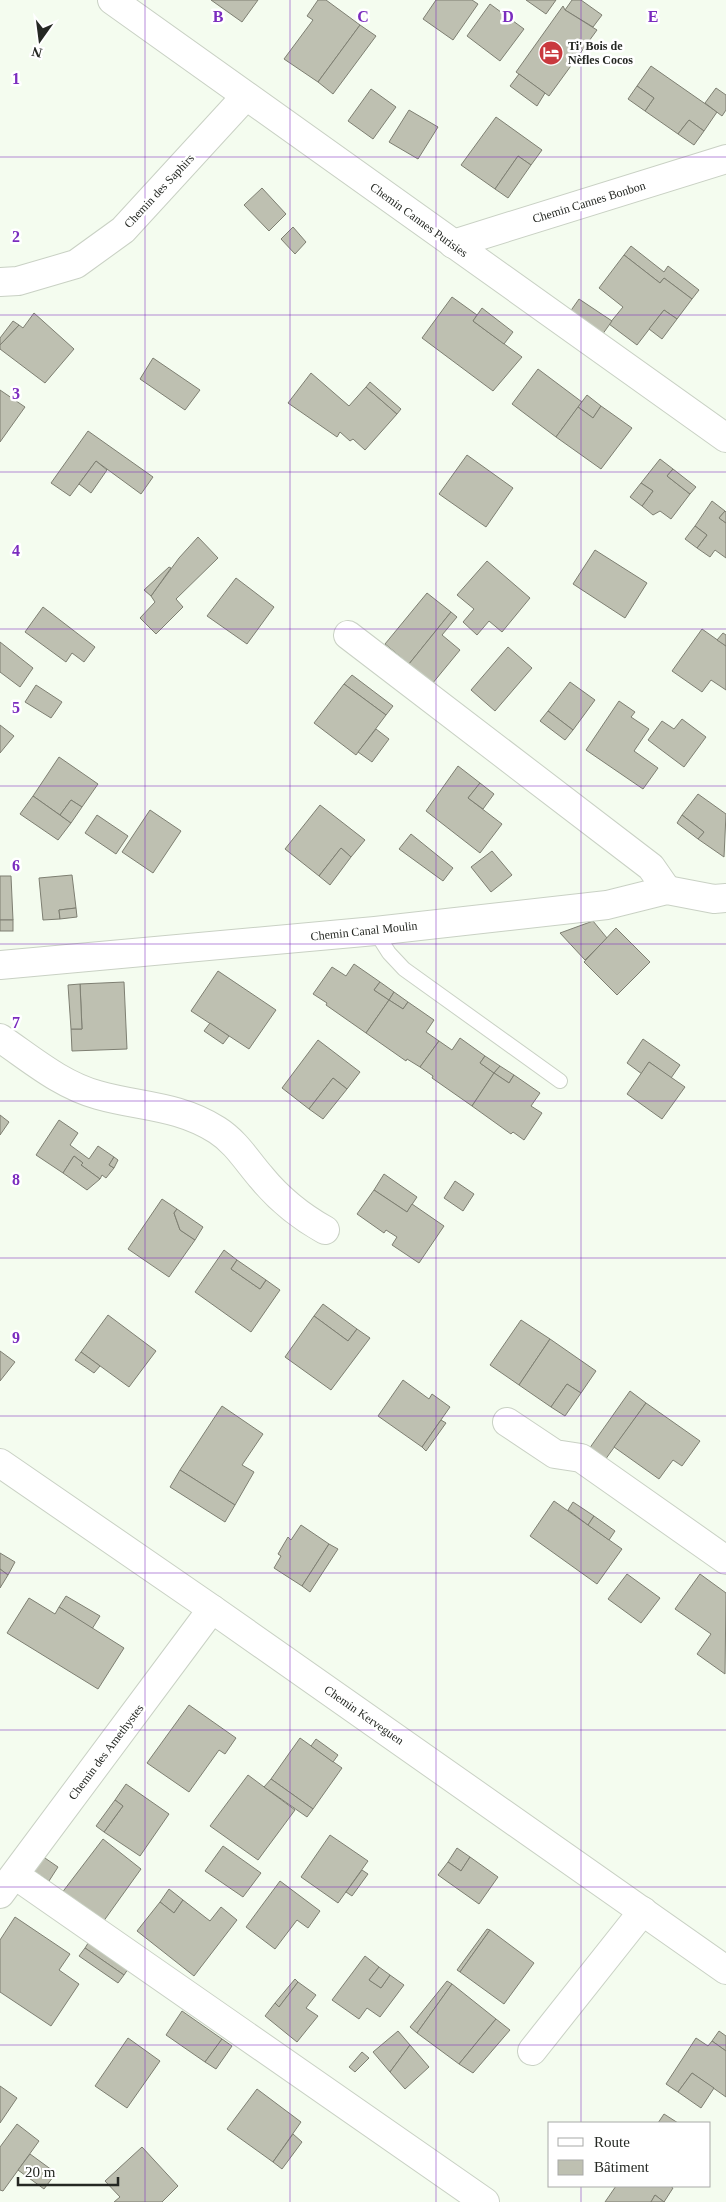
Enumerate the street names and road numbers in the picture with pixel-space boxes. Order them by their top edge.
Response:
street label: Chemin des Saphirs [121,151,197,231]
street label: Chemin Cannes Bonbon [531,178,647,226]
street label: Chemin Cannes Purisies [367,180,471,260]
street label: Chemin Canal Moulin [310,918,418,944]
street label: Chemin Kerveguen [322,1682,406,1748]
street label: Chemin des Amethystes [66,1701,147,1803]

